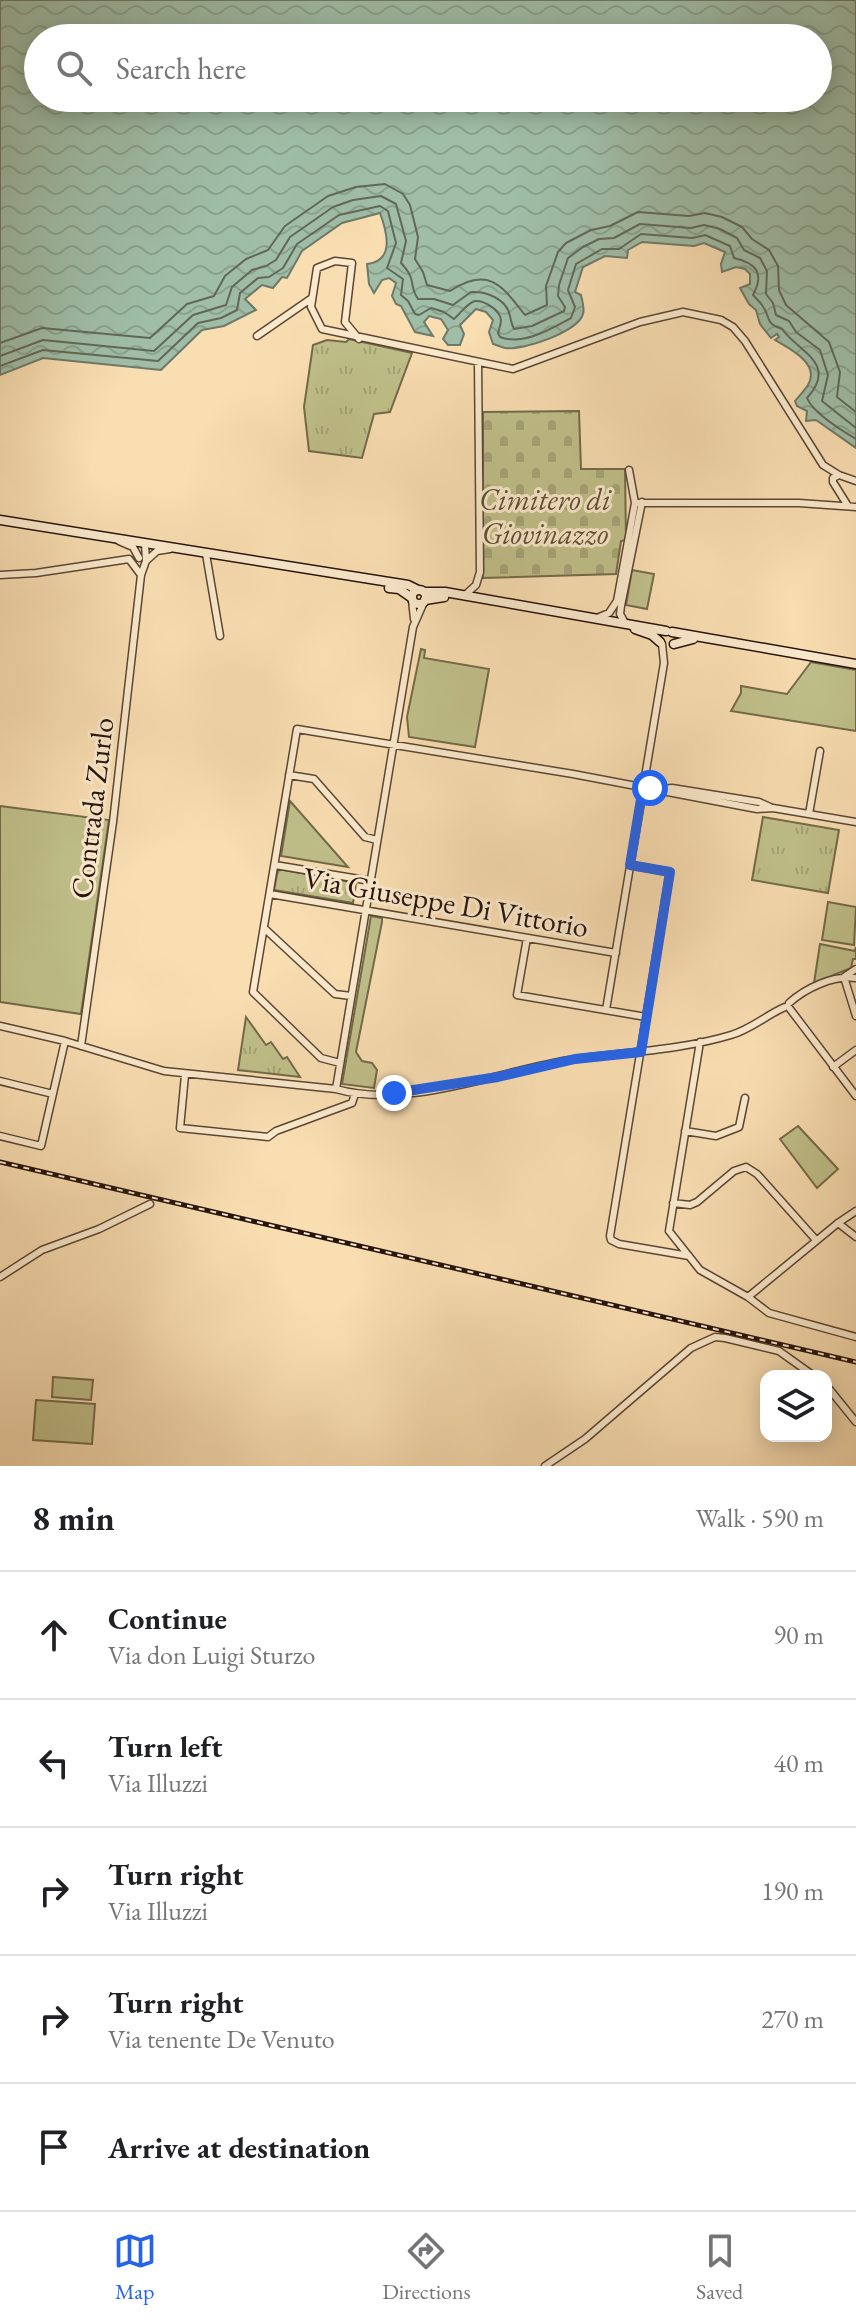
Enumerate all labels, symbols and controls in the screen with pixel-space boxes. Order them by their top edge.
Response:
search box [24,24,832,112]
icon: search [52,46,96,90]
text: Search here [116,49,246,88]
park label: Cimitero di Giovinazzo [479,480,612,553]
street label: Contrada Zurlo [62,715,122,901]
route start [632,770,668,806]
street label: Via Giuseppe Di Vittorio [300,858,592,946]
route end [376,1075,412,1111]
map controls [760,1370,832,1442]
button: layers [760,1370,832,1442]
text: 8 min [32,1496,115,1540]
text: Walk · 590 m [696,1501,824,1535]
text: Continue [108,1599,227,1638]
icon: ahead [32,1613,76,1657]
text: 90 m [774,1618,824,1652]
text: Via don Luigi Sturzo [108,1638,315,1672]
text: Turn left [108,1727,222,1766]
icon: left [32,1741,76,1785]
text: 40 m [774,1746,824,1780]
text: Via Illuzzi [108,1766,208,1800]
text: Turn right [108,1855,244,1894]
icon: right [32,1869,76,1913]
text: 190 m [761,1874,824,1908]
text: Via Illuzzi [108,1894,208,1928]
text: Turn right [108,1983,244,2022]
icon: right [32,1997,76,2041]
text: 270 m [761,2002,824,2036]
text: Via tenente De Venuto [108,2022,335,2056]
icon: arrive [32,2125,76,2169]
text: Arrive at destination [108,2128,370,2167]
tab: Map [113,2229,157,2306]
tab: Directions [382,2229,471,2306]
tab: Saved [696,2229,743,2306]

